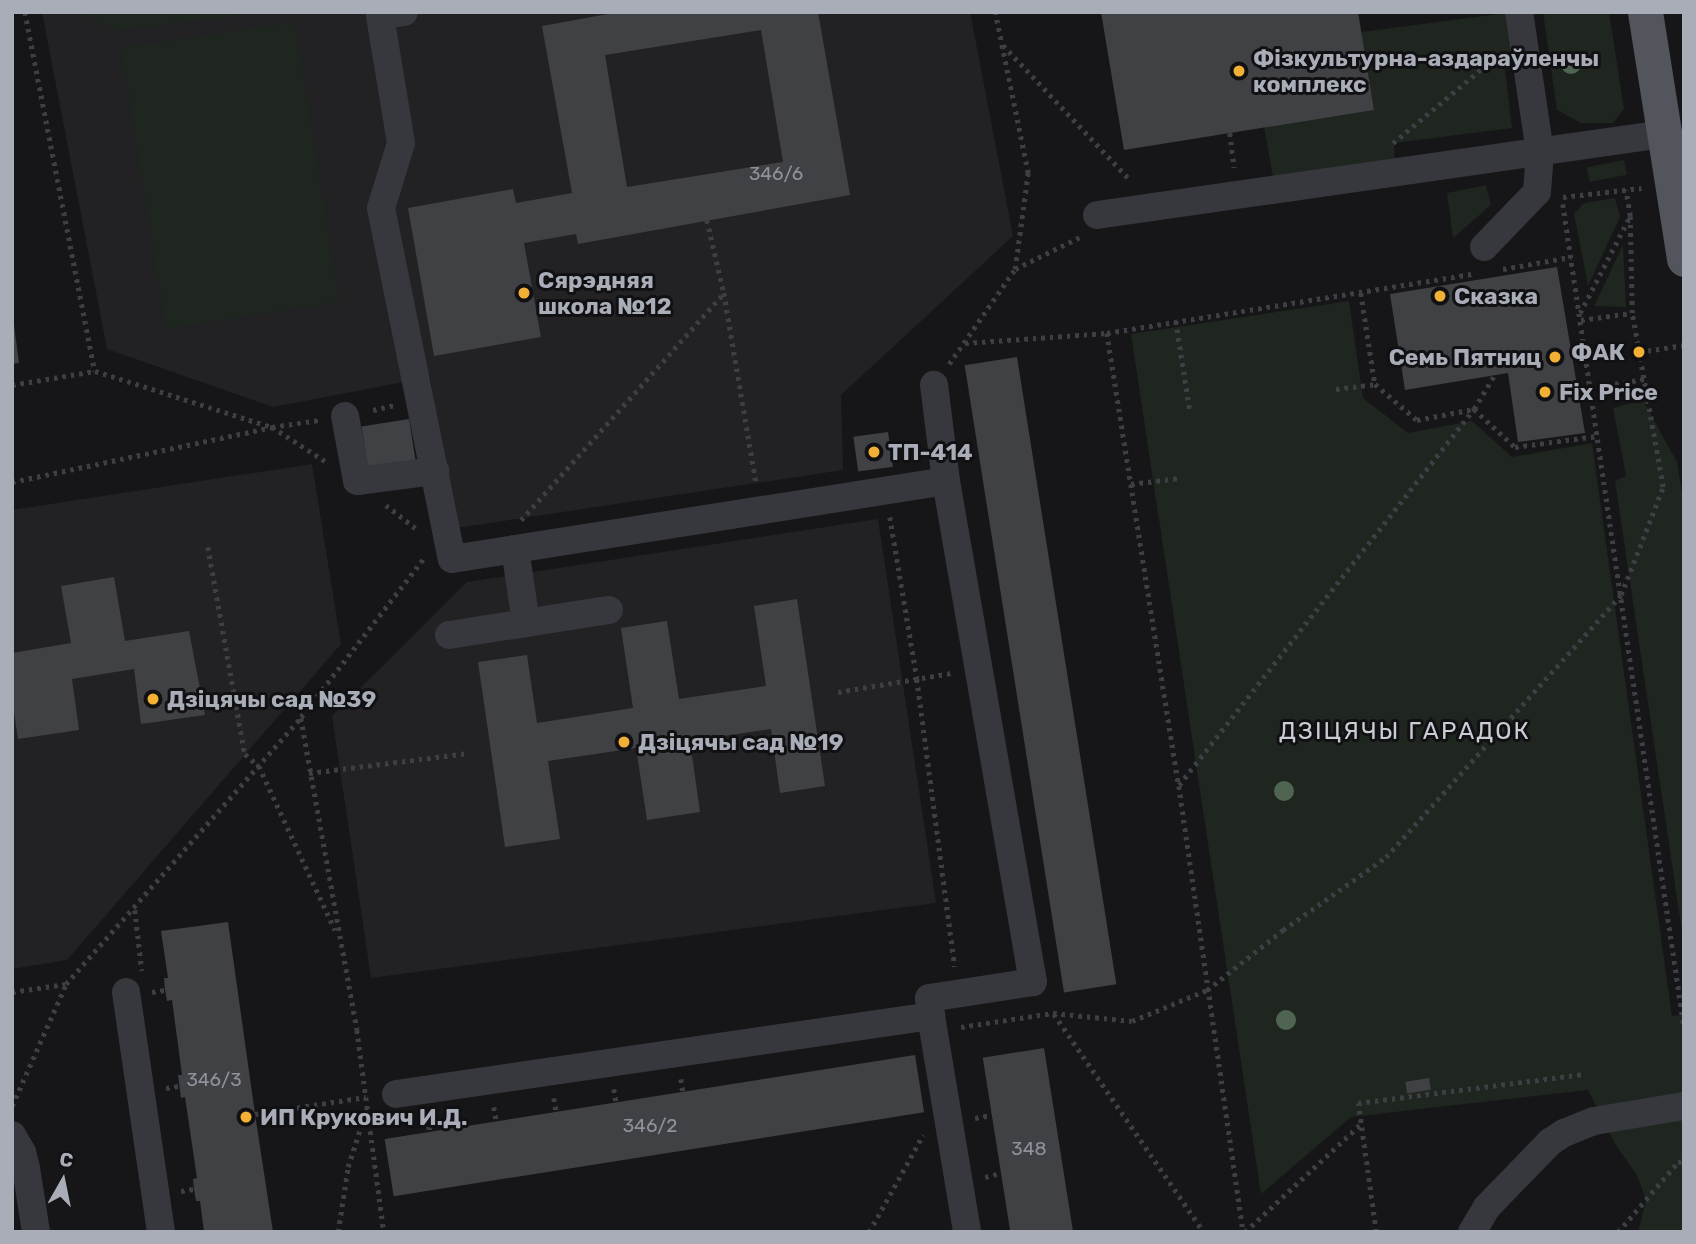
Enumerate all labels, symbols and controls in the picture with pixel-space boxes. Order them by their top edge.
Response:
place label: Фізкультурна-аздараўленчы комплекс [1253,44,1599,98]
marker: Фізкультурна-аздараўленчы комплекс [1231,63,1247,79]
house number: 346/6 [749,163,803,185]
place label: Сярэдняя школа №12 [538,266,672,320]
place label: Сказка [1454,282,1538,310]
marker: Сярэдняя школа №12 [516,285,532,301]
marker: Сказка [1432,288,1448,304]
place label: ФАК [1571,338,1625,366]
place label: Семь Пятниц [1389,343,1541,371]
marker: ФАК [1631,344,1647,360]
marker: Семь Пятниц [1547,349,1563,365]
place label: Fix Price [1559,378,1658,406]
marker: Fix Price [1537,384,1553,400]
place label: ТП-414 [888,438,973,466]
marker: ТП-414 [866,444,882,460]
place label: Дзіцячы сад №39 [167,685,376,713]
marker: Дзіцячы сад №39 [145,691,161,707]
district label: ДЗІЦЯЧЫ ГАРАДОК [1281,718,1529,746]
place label: Дзіцячы сад №19 [638,728,844,756]
marker: Дзіцячы сад №19 [616,734,632,750]
house number: 346/3 [186,1069,242,1091]
place label: ИП Крукович И.Д. [260,1103,468,1131]
marker: ИП Крукович И.Д. [238,1109,254,1125]
house number: 346/2 [623,1115,677,1137]
house number: 348 [1011,1138,1047,1160]
north arrow [28,1146,98,1216]
text: С [58,1147,75,1172]

